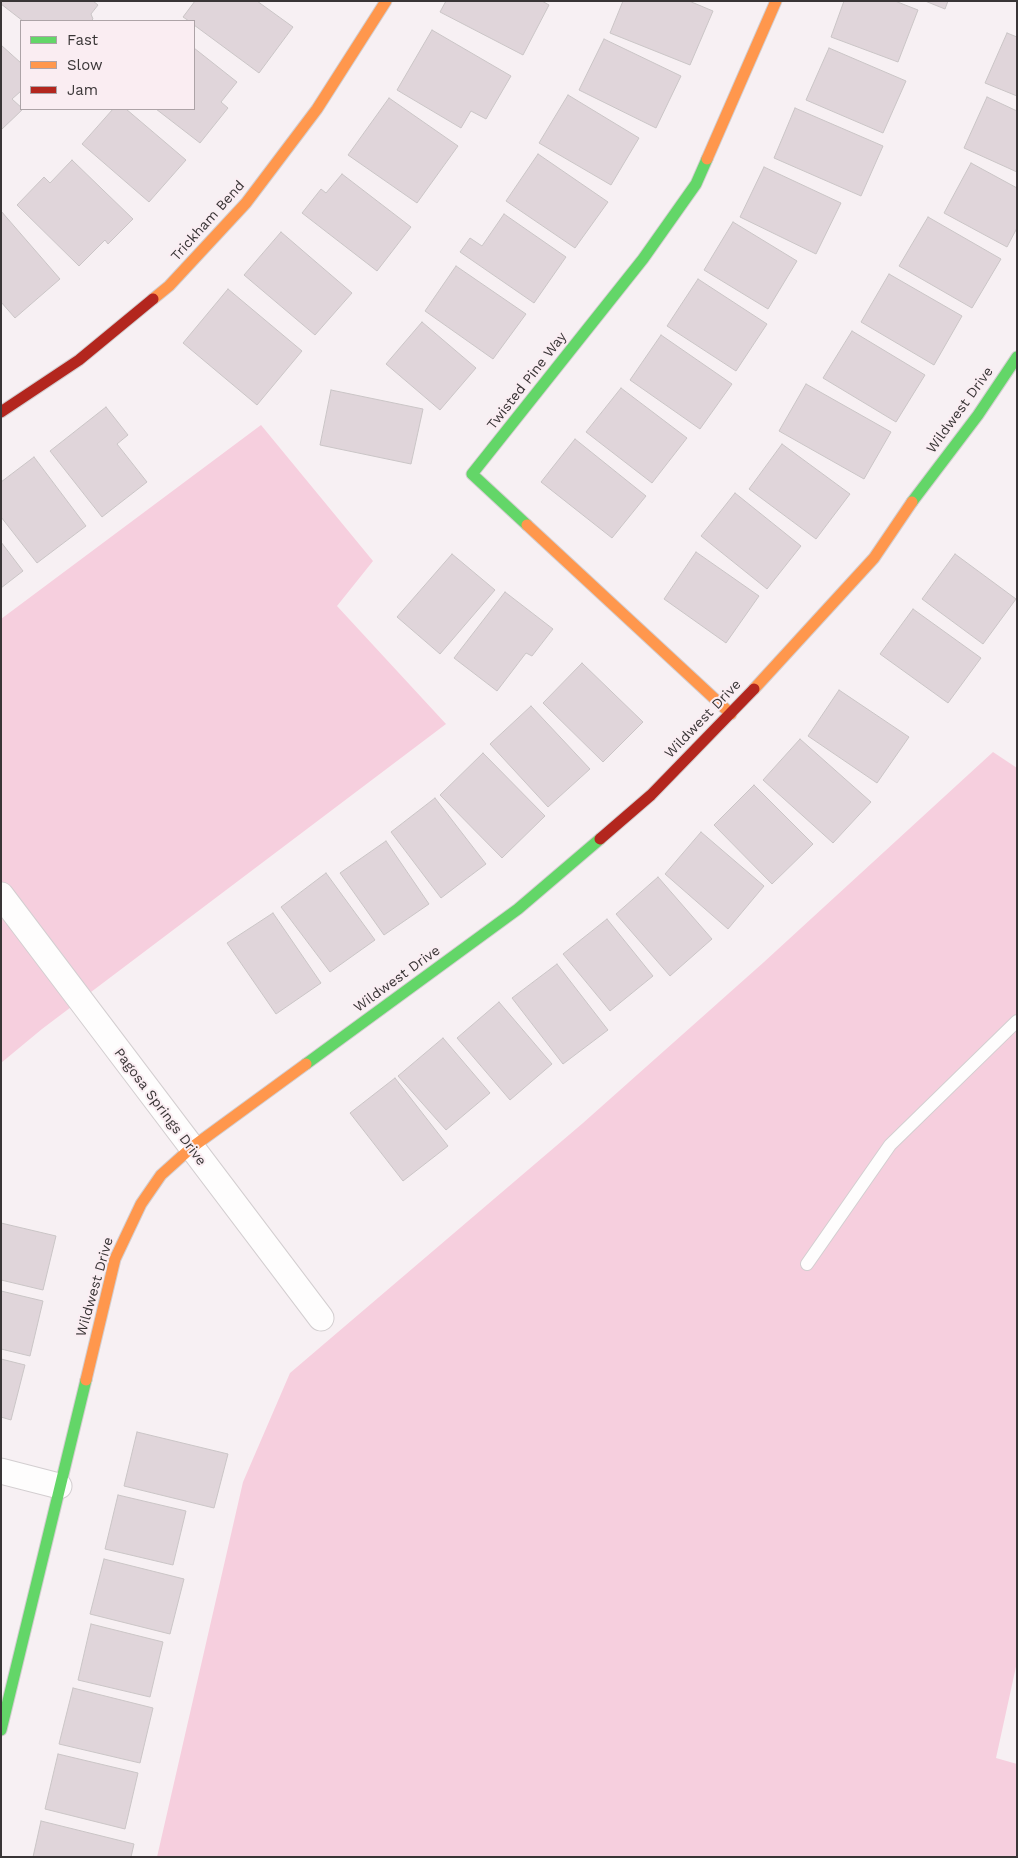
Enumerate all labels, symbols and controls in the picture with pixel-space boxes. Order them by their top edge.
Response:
legend [20,20,195,110]
text: Fast [67,31,98,49]
text: Slow [67,56,103,74]
text: Jam [67,81,98,99]
street label: Trickham Bend [168,177,248,265]
street label: Twisted Pine Way [484,329,570,433]
street label: Wildwest Drive [923,364,997,456]
street label: Wildwest Drive [661,676,745,762]
street label: Wildwest Drive [351,942,443,1016]
street label: Pagosa Springs Drive [110,1045,210,1169]
street label: Wildwest Drive [73,1235,117,1339]

